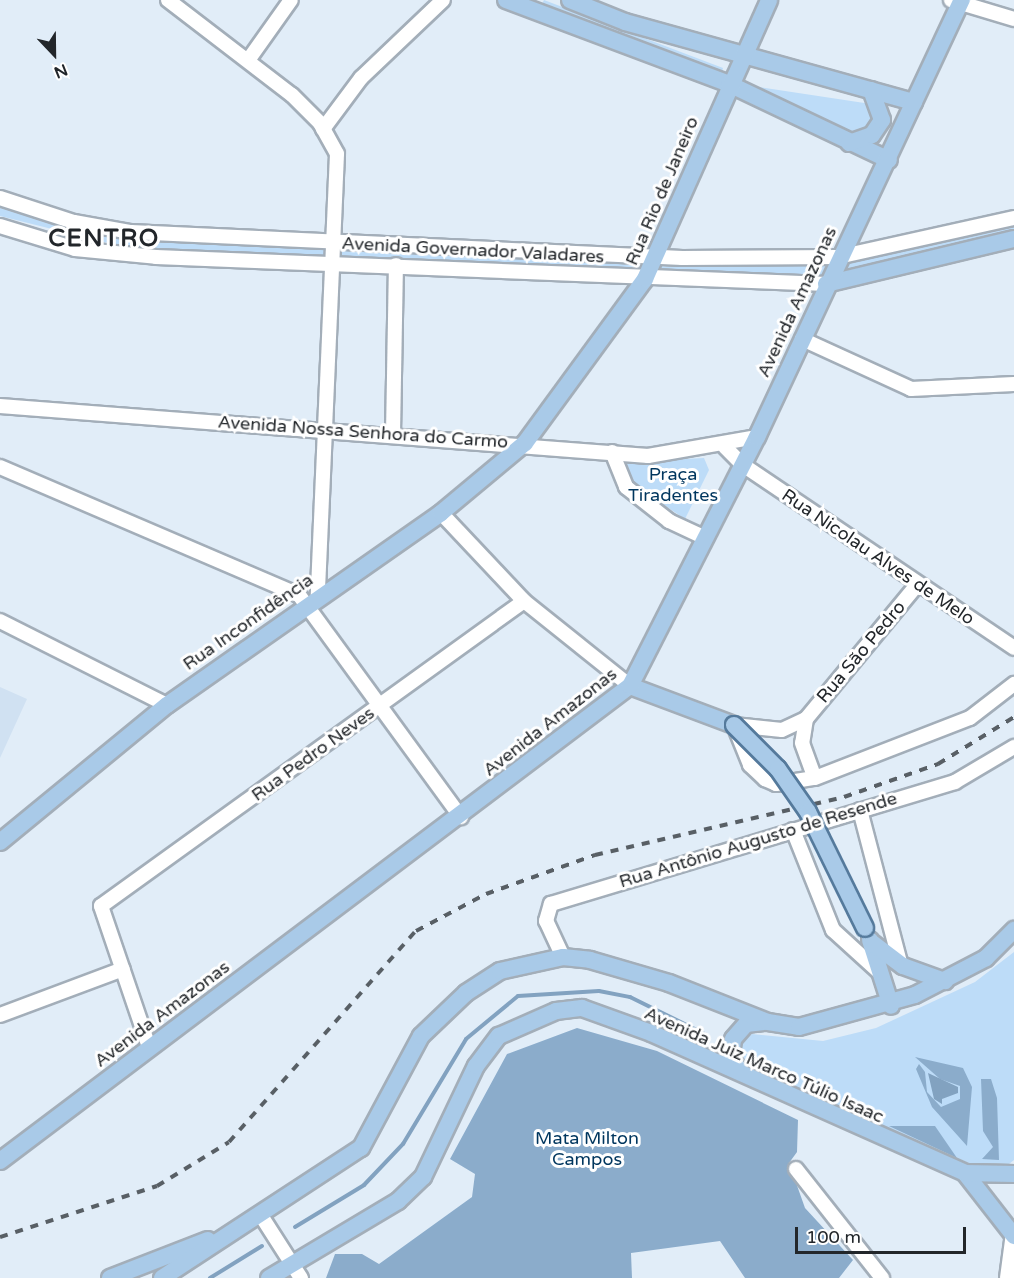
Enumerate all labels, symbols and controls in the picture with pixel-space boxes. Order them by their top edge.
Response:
north arrow [24,24,84,84]
text: N [51,59,70,82]
street label: Rua Rio de Janeiro [621,113,703,269]
street label: Avenida Amazonas [753,223,841,381]
district label: CENTRO [48,225,160,253]
street label: Avenida Governador Valadares [341,232,605,268]
street label: Avenida Nossa Senhora do Carmo [217,411,509,453]
park label: Praça Tiradentes [628,464,718,506]
street label: Rua Nicolau Alves de Melo [778,484,978,630]
street label: Rua Inconfidência [179,569,317,675]
street label: Rua São Pedro [812,597,910,707]
street label: Avenida Amazonas [479,663,621,781]
street label: Rua Pedro Neves [247,702,379,806]
street label: Rua Antônio Augusto de Resende [616,787,900,893]
street label: Avenida Amazonas [90,956,234,1072]
street label: Avenida Juiz Marco Túlio Isaac [641,1002,887,1128]
park label: Mata Milton Campos [535,1128,639,1170]
scale bar [798,1215,969,1253]
text: 100 m [806,1226,861,1248]

